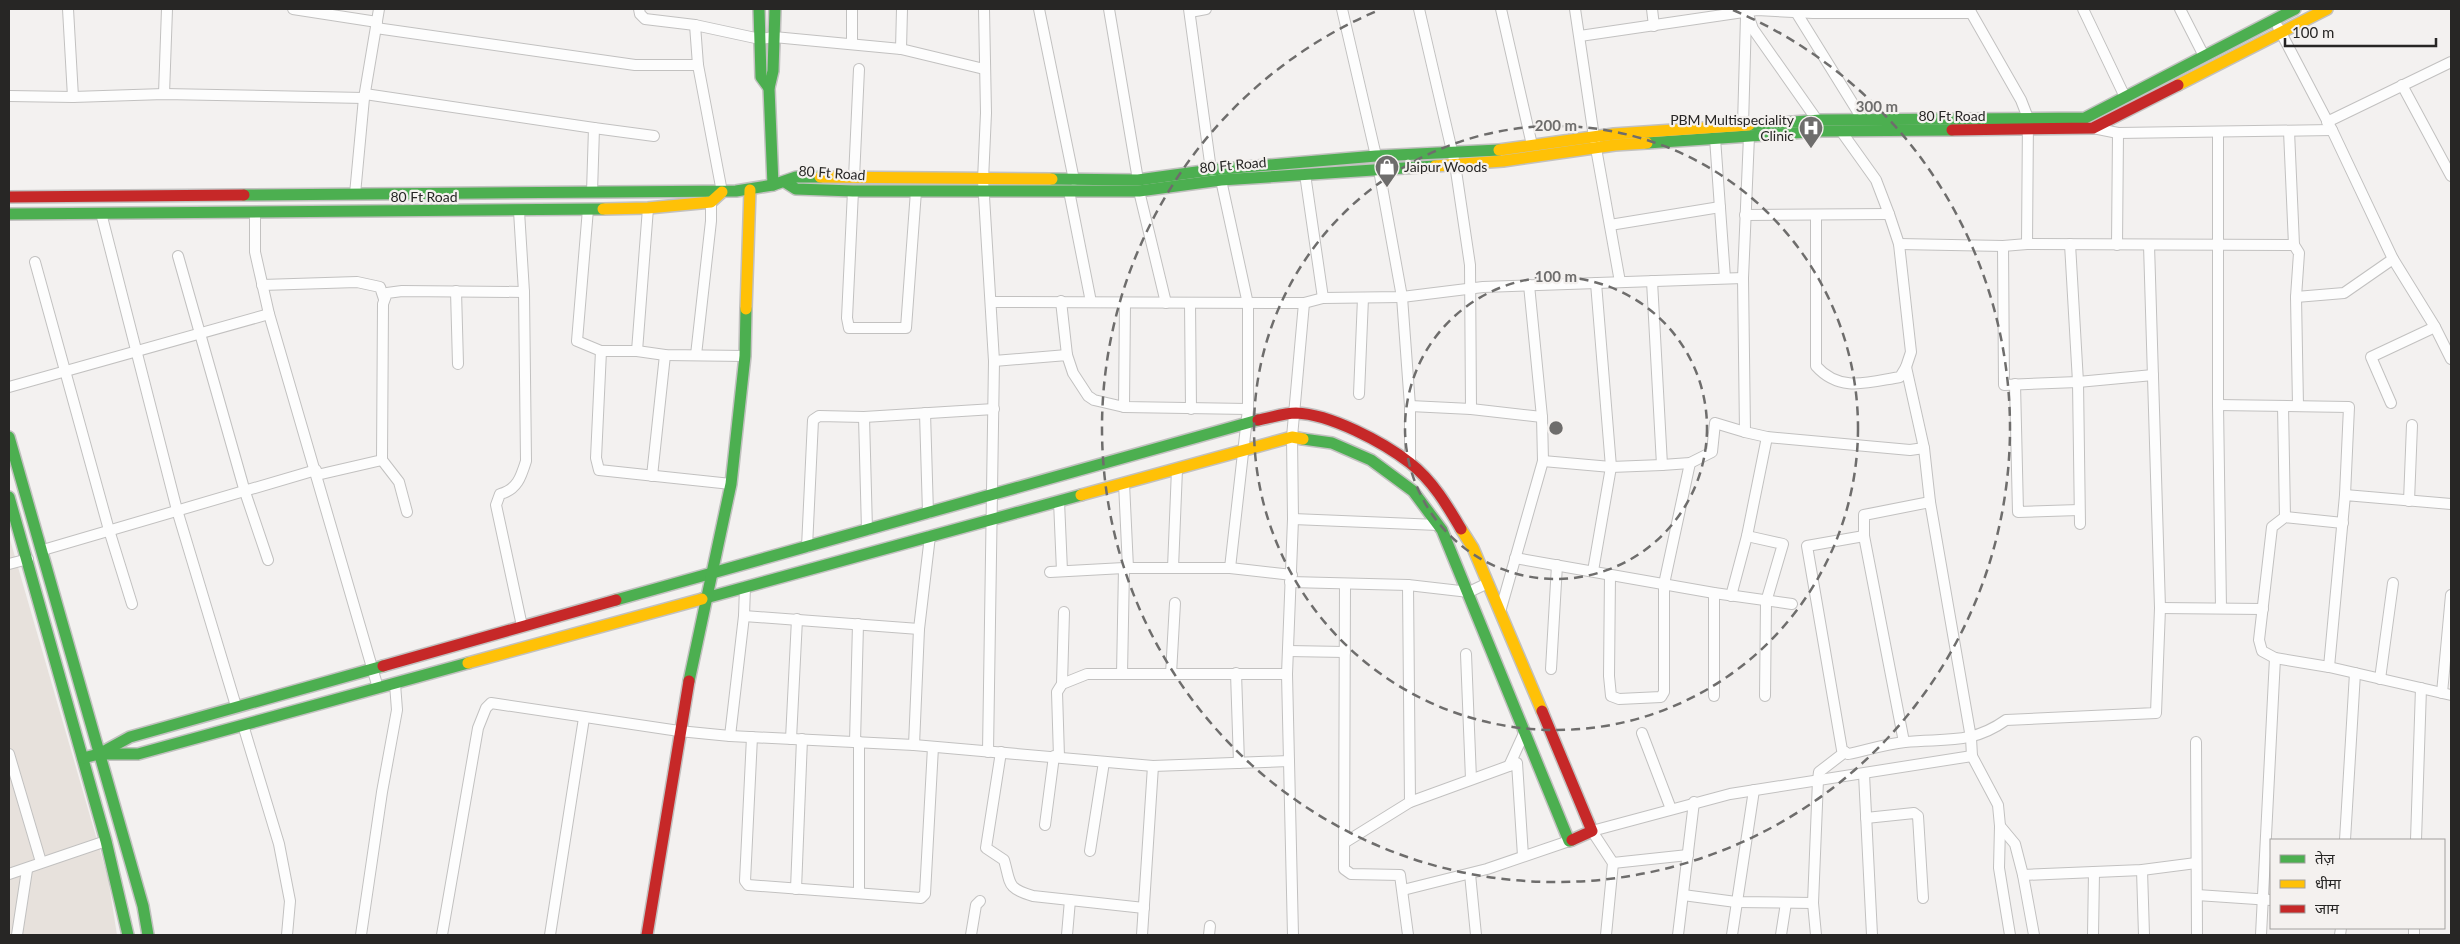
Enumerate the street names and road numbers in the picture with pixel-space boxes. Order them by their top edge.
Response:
street label: 80 Ft Road [1918,107,1986,124]
street label: 80 Ft Road [1199,153,1267,176]
street label: 80 Ft Road [798,162,866,183]
street label: 80 Ft Road [390,188,458,205]

